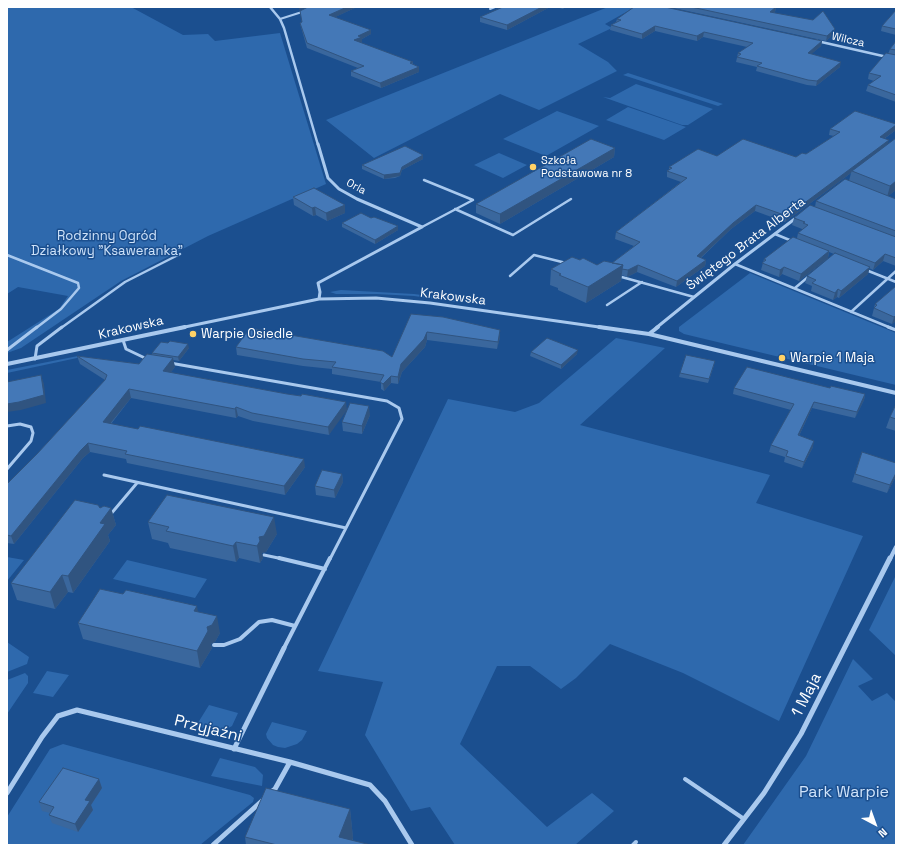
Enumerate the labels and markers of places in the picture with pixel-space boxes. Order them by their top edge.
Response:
place label: Szkoła Podstawowa nr 8 [541,154,632,180]
marker: Szkoła Podstawowa nr 8 [528,162,538,172]
place label: Warpie Osiedle [201,326,293,342]
marker: Warpie Osiedle [188,329,198,339]
place label: Warpie 1 Maja [790,350,874,366]
marker: Warpie 1 Maja [777,353,787,363]

